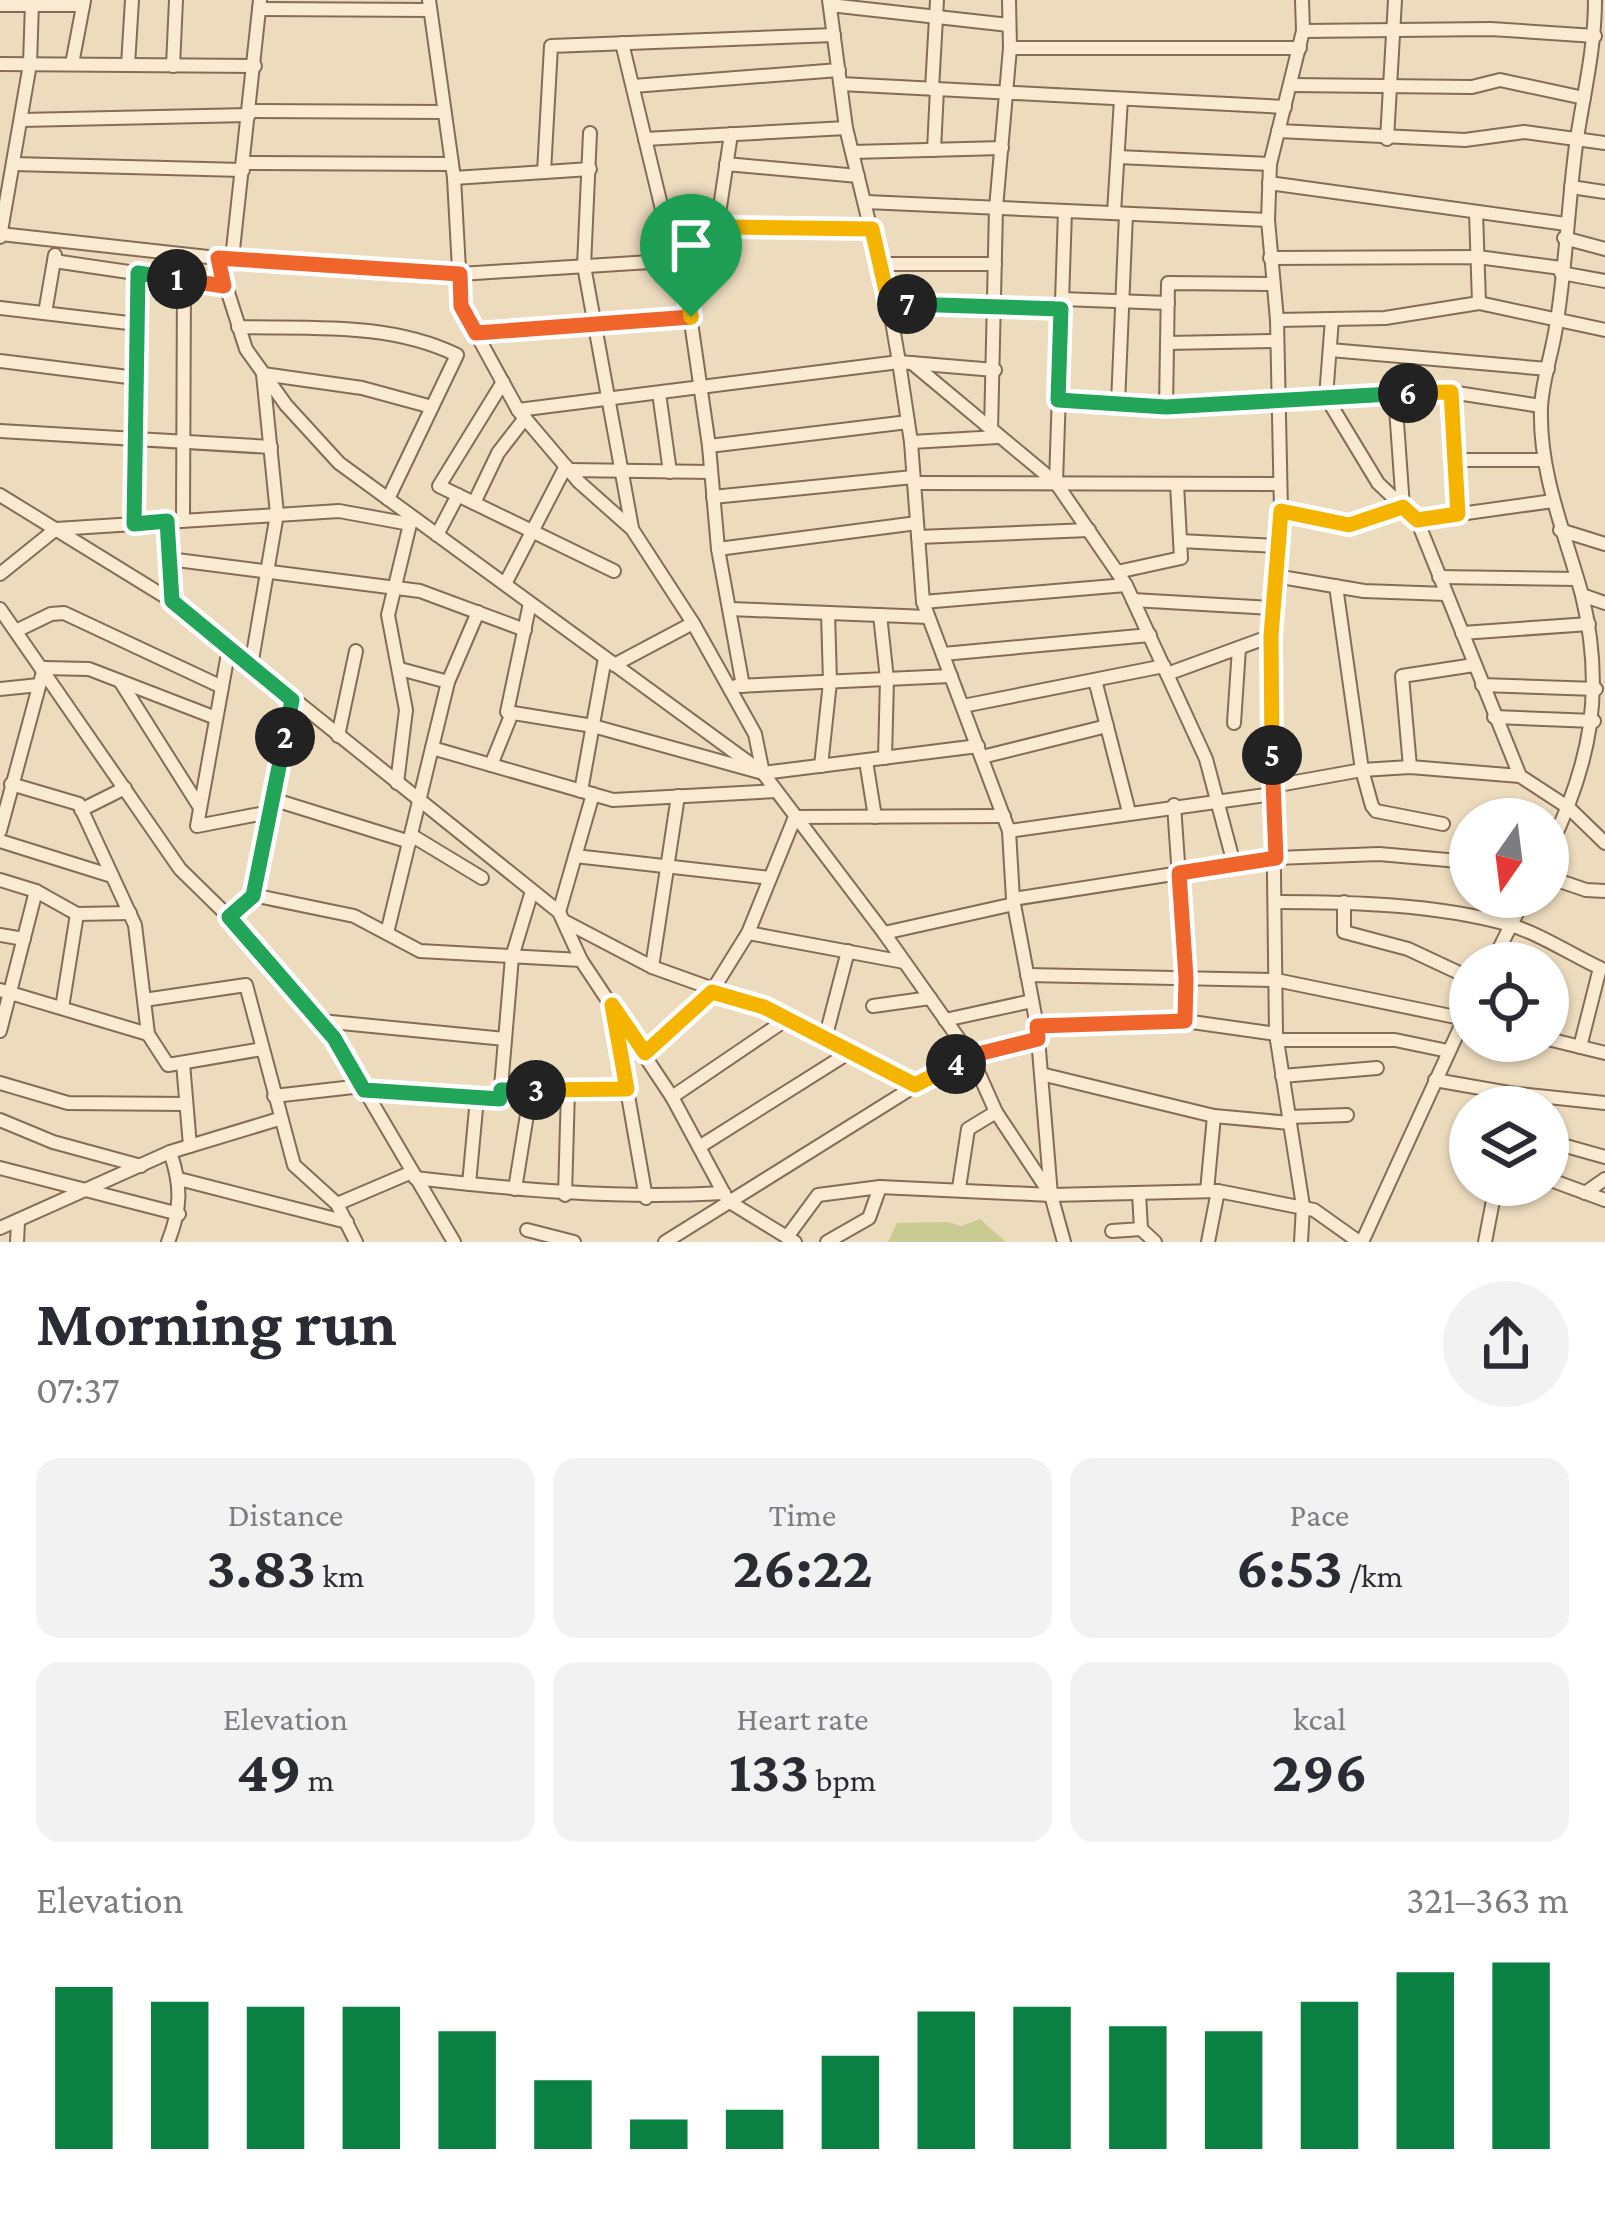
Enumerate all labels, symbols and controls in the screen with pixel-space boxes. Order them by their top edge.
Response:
pin [640,194,742,317]
icon: arrive [658,212,724,278]
pin: 1 [147,249,207,309]
text: 1 [171,260,183,297]
pin: 7 [877,274,937,334]
text: 7 [899,285,915,322]
pin: 6 [1378,363,1438,423]
text: 6 [1399,374,1417,411]
pin: 2 [255,707,315,767]
text: 2 [277,718,293,755]
pin: 5 [1242,725,1302,785]
text: 5 [1264,736,1280,773]
north arrow [1449,798,1569,918]
map controls [1449,798,1569,1206]
button: locate [1449,942,1569,1062]
pin: 4 [926,1034,986,1094]
text: 4 [947,1045,965,1082]
pin: 3 [506,1060,566,1120]
text: 3 [528,1071,544,1108]
button: layers [1449,1086,1569,1206]
button: share [1443,1281,1569,1407]
text: Morning run [36,1286,397,1359]
text: 07:37 [36,1368,120,1411]
text: Distance [228,1496,343,1533]
text: Time [769,1496,836,1533]
text: Pace [1290,1496,1349,1533]
text: 3.83 [207,1533,316,1600]
text: 26:22 [732,1533,873,1600]
text: 6:53 [1236,1533,1343,1600]
text: km [316,1557,364,1594]
text: /km [1343,1557,1403,1594]
text: Elevation [223,1700,348,1737]
text: Heart rate [737,1700,868,1737]
text: kcal [1293,1700,1346,1737]
text: 49 [237,1737,302,1804]
text: 133 [729,1737,809,1804]
text: 296 [1272,1737,1367,1804]
text: m [302,1761,334,1798]
text: bpm [809,1761,876,1798]
text: Elevation [36,1878,184,1921]
text: 321–363 m [1406,1878,1569,1921]

